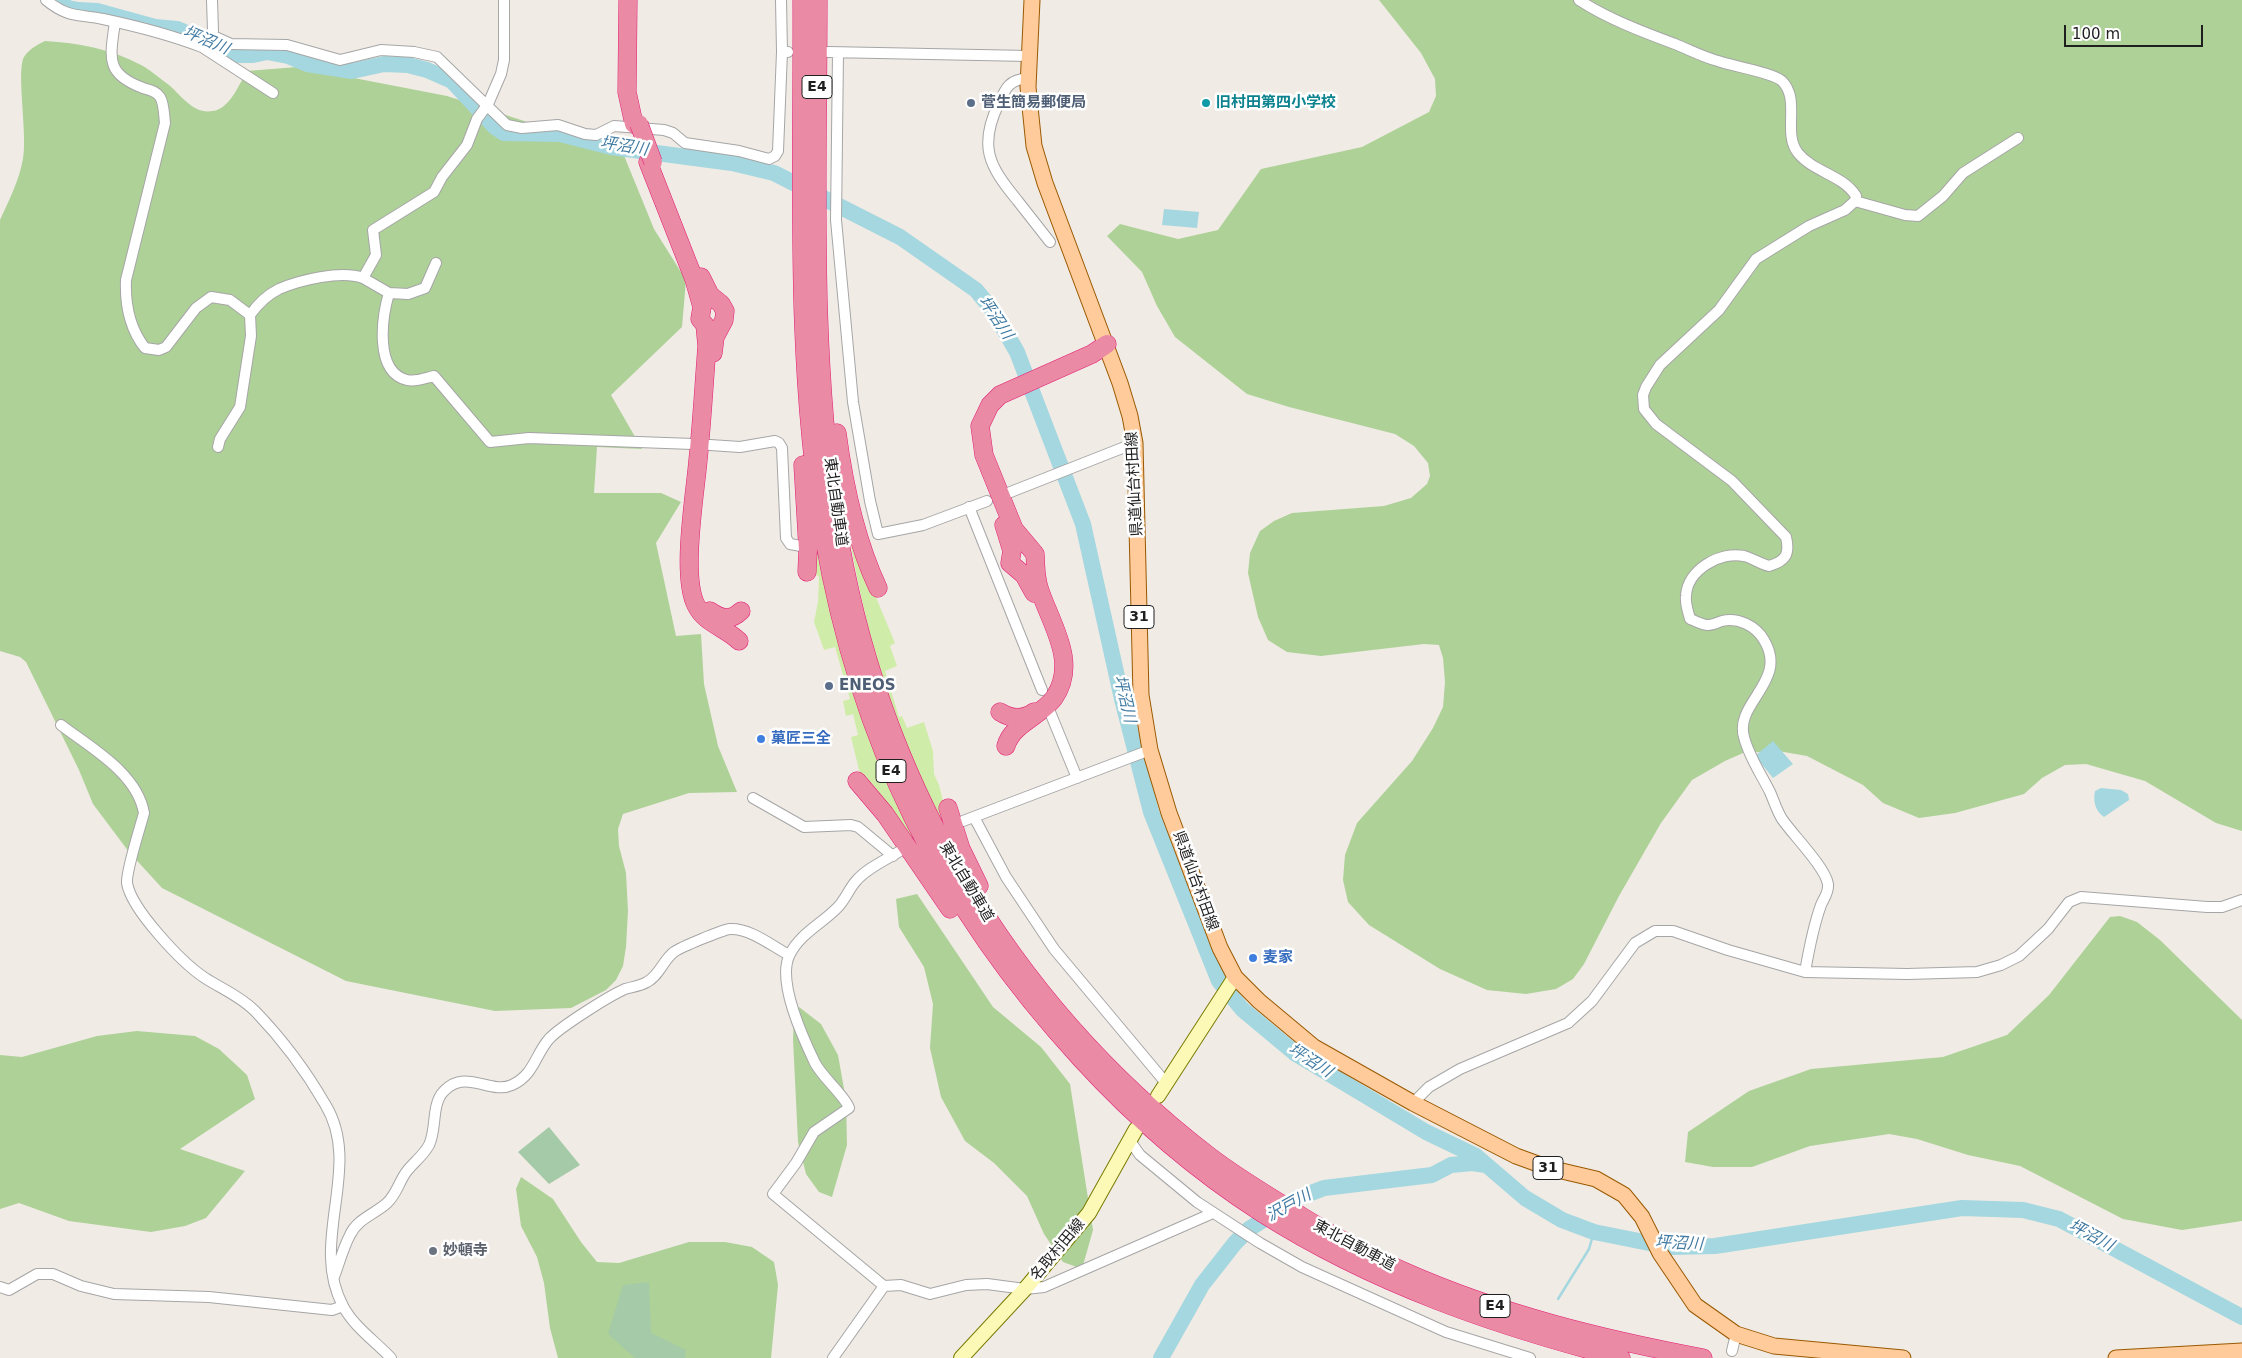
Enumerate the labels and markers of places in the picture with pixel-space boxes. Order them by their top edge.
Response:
place label: 菅生簡易郵便局 [981,94,1086,112]
place label: 旧村田第四小学校 [1216,94,1336,112]
marker: 菅生簡易郵便局 [965,97,977,109]
marker: 旧村田第四小学校 [1200,97,1212,109]
place label: ENEOS [839,677,896,695]
marker: ENEOS [823,680,835,692]
place label: 菓匠三全 [771,730,831,748]
marker: 菓匠三全 [755,733,767,745]
place label: 麦家 [1263,949,1293,967]
marker: 麦家 [1247,952,1259,964]
place label: 妙頓寺 [443,1242,488,1260]
marker: 妙頓寺 [427,1245,439,1257]

